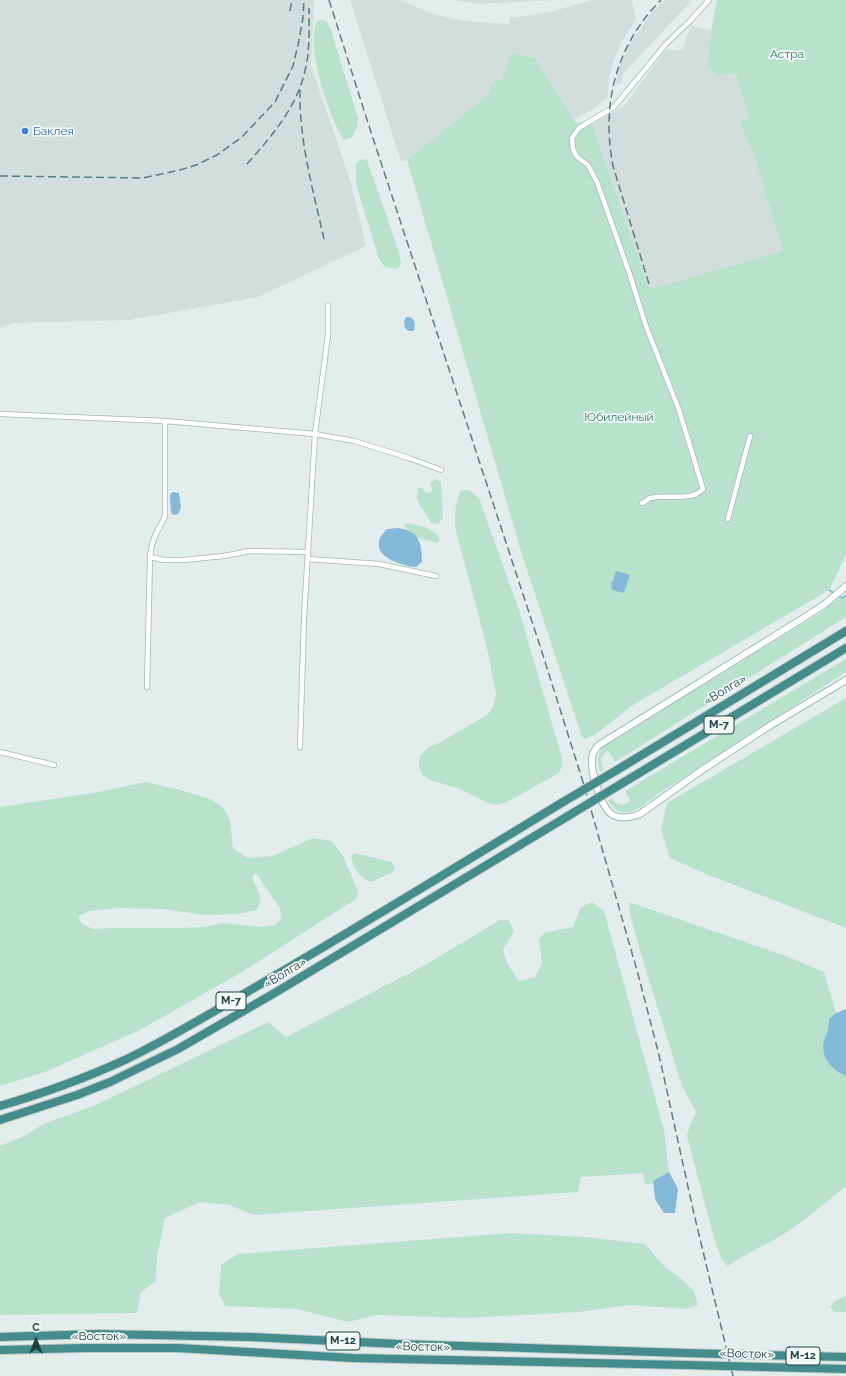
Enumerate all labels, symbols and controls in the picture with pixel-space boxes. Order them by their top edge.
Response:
park label: Астра [770,47,804,61]
place label: Баклея [33,124,74,138]
marker: Баклея [20,126,30,136]
park label: Юбилейный [584,410,654,424]
street label: «Волга» [701,672,749,708]
road number: М-7 [704,716,734,734]
street label: «Волга» [261,955,309,991]
road number: М-7 [216,992,246,1010]
north arrow [16,1320,56,1360]
text: С [32,1321,40,1334]
street label: «Восток» [72,1329,126,1343]
road number: М-12 [326,1332,360,1350]
street label: «Восток» [396,1339,450,1355]
street label: «Восток» [719,1346,775,1362]
road number: М-12 [786,1347,820,1365]

